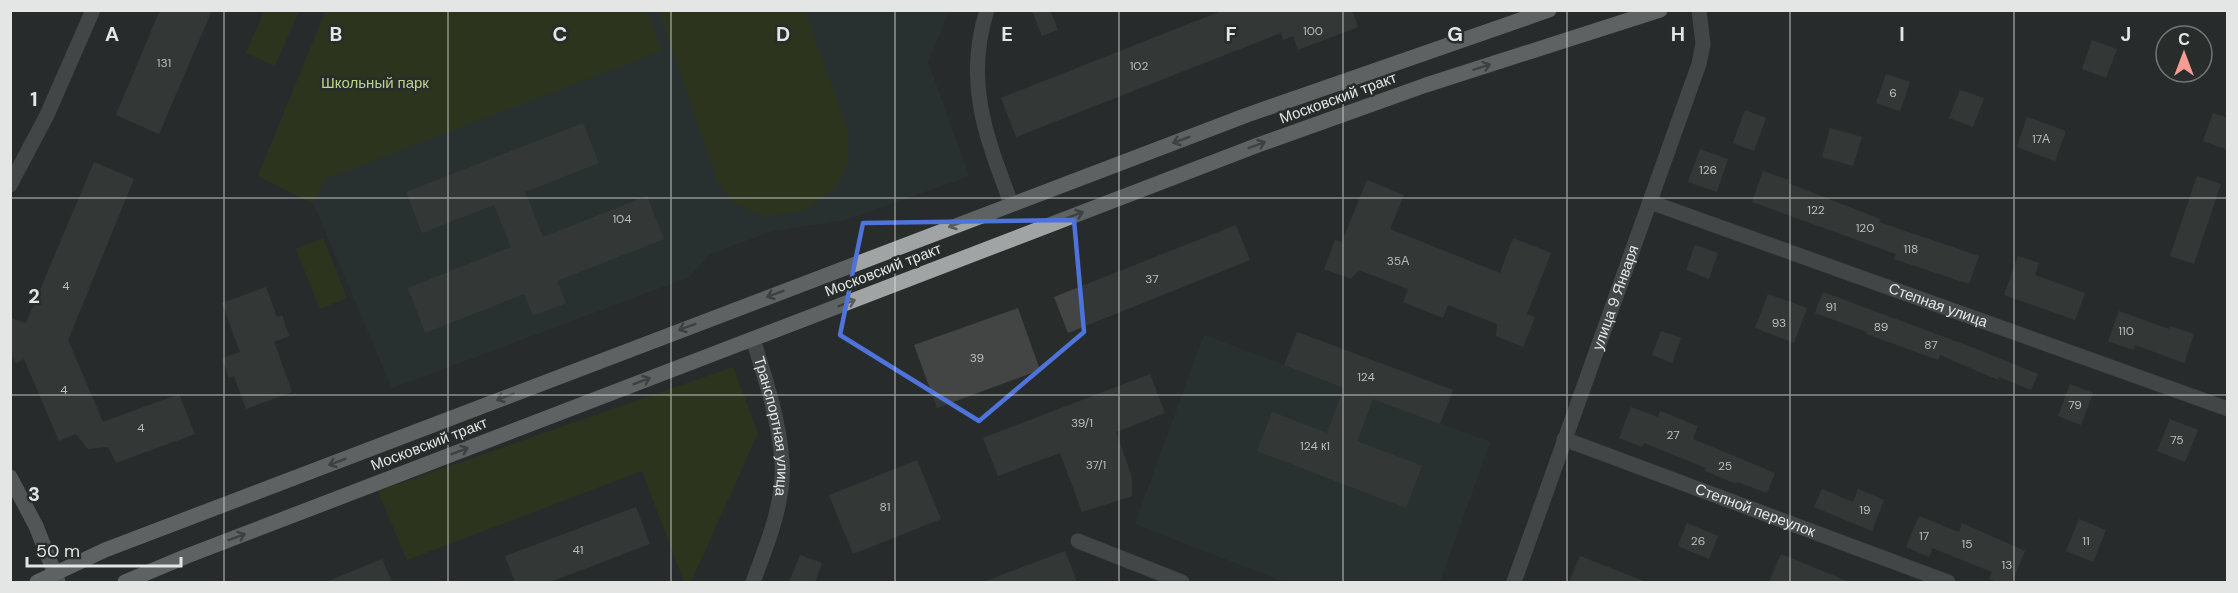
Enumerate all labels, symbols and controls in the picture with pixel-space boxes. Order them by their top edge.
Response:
text: A [105,21,119,47]
text: B [330,21,342,47]
text: C [553,21,567,47]
text: D [776,21,790,47]
text: E [1001,21,1013,47]
text: F [1225,21,1237,47]
text: G [1447,21,1463,47]
text: H [1671,21,1685,47]
text: I [1899,21,1905,47]
text: J [2121,21,2131,47]
house number: 100 [1303,23,1323,39]
north arrow [2154,24,2214,84]
text: С [2178,29,2190,50]
house number: 131 [157,55,171,71]
house number: 102 [1130,58,1148,74]
one-way arrow [1472,61,1491,72]
street label: Московский тракт [1277,67,1399,128]
park label: Школьный парк [321,73,429,93]
house number: 6 [1889,85,1897,101]
text: 1 [30,86,38,112]
house number: 17А [2032,131,2050,147]
one-way arrow [1173,135,1191,146]
one-way arrow [1247,139,1266,150]
house number: 126 [1699,162,1717,178]
house number: 122 [1807,202,1825,218]
one-way arrow [1065,209,1084,220]
house number: 104 [612,211,632,227]
one-way arrow [948,220,967,231]
house number: 120 [1856,220,1874,236]
street label: Московский тракт [822,239,944,301]
house number: 118 [1904,241,1918,257]
street label: улица 9 Января [1588,242,1644,353]
house number: 35А [1387,253,1409,269]
house number: 37 [1145,271,1159,287]
house number: 4 [62,278,70,294]
street label: Степная улица [1886,278,1991,332]
text: 2 [28,283,40,309]
one-way arrow [766,289,784,300]
one-way arrow [837,297,855,308]
house number: 91 [1825,299,1837,315]
house number: 93 [1772,315,1786,331]
house number: 89 [1874,319,1888,335]
one-way arrow [678,323,697,334]
house number: 110 [2118,323,2134,339]
house number: 87 [1924,337,1938,353]
house number: 39 [970,350,984,366]
street label: Транспортная улица [749,354,792,498]
house number: 124 [1357,369,1375,385]
one-way arrow [632,375,651,386]
house number: 4 [60,382,68,398]
one-way arrow [496,392,515,403]
house number: 79 [2068,397,2082,413]
street label: Московский тракт [368,413,490,475]
house number: 39/1 [1071,415,1093,431]
house number: 4 [137,420,145,436]
house number: 27 [1666,427,1680,443]
house number: 75 [2170,432,2184,448]
house number: 124 к1 [1300,438,1330,454]
one-way arrow [450,445,469,456]
one-way arrow [328,457,347,468]
house number: 37/1 [1086,457,1106,473]
house number: 25 [1718,458,1732,474]
street label: Степной переулок [1692,479,1819,542]
text: 3 [28,481,40,507]
house number: 81 [880,499,890,515]
house number: 19 [1859,502,1871,518]
house number: 17 [1919,528,1929,544]
scale bar [27,530,182,568]
one-way arrow [228,531,246,542]
house number: 26 [1691,533,1705,549]
house number: 11 [2082,533,2090,549]
house number: 15 [1961,536,1973,552]
text: 50 m [36,539,80,563]
house number: 41 [572,542,584,558]
house number: 13 [2002,557,2012,573]

